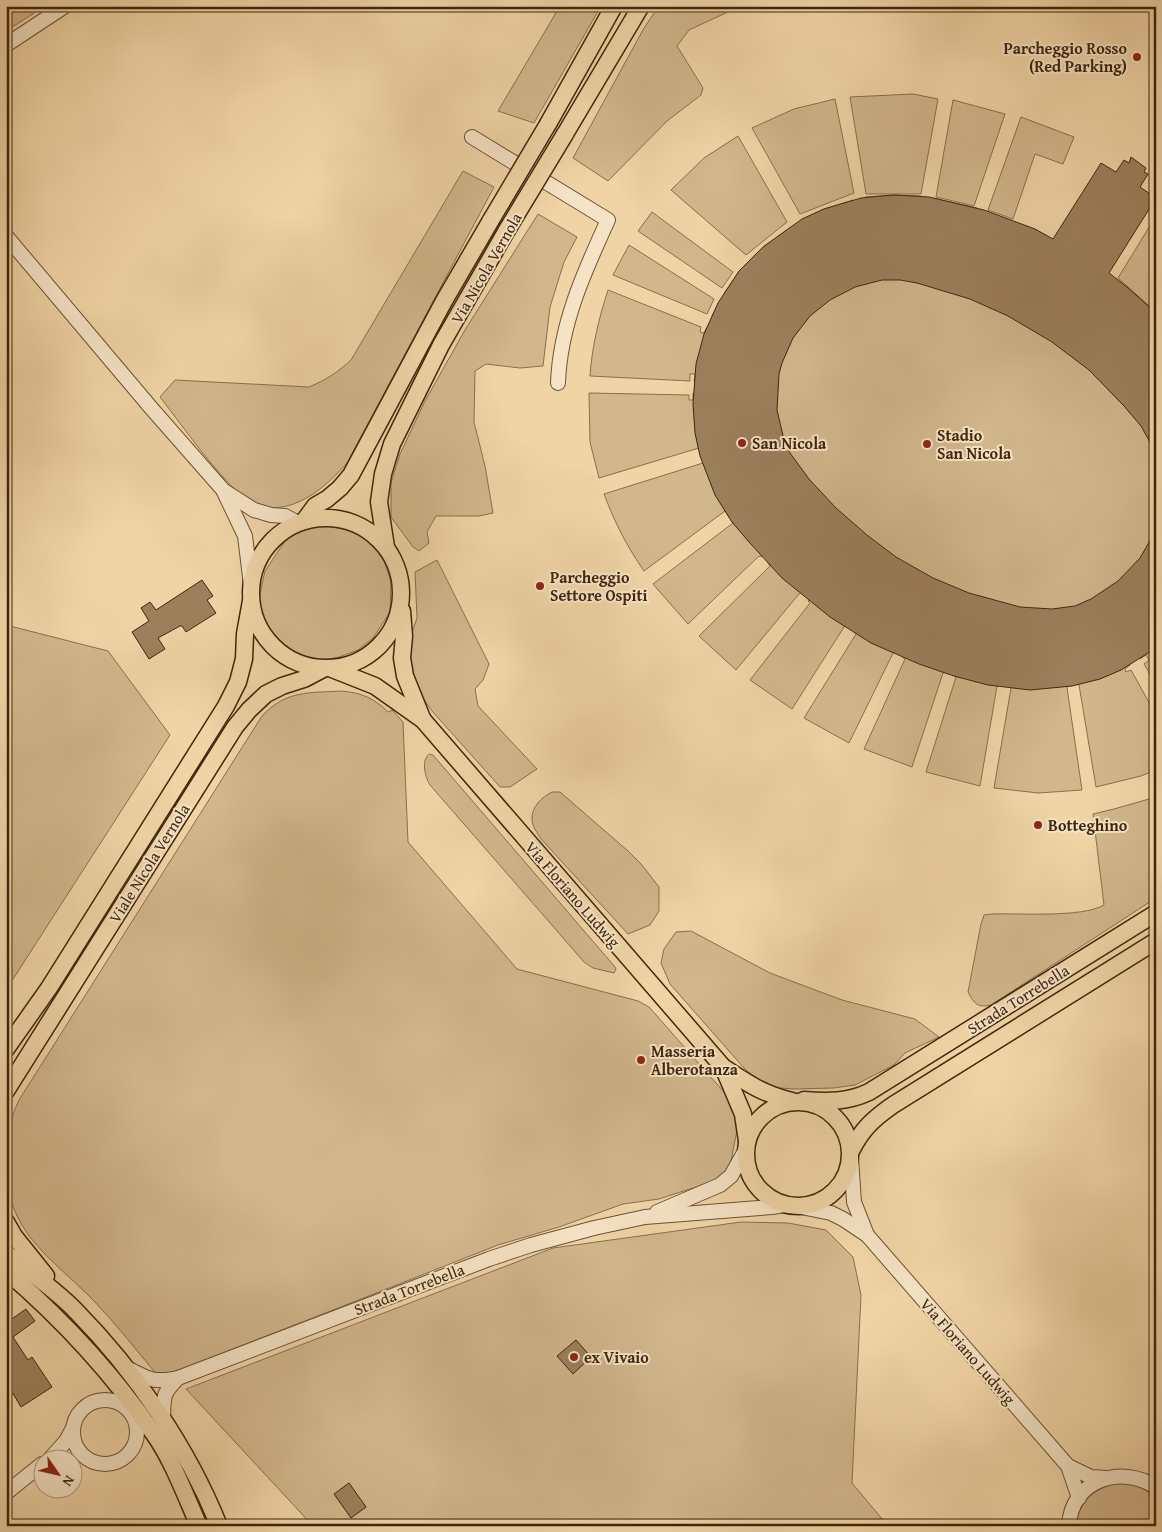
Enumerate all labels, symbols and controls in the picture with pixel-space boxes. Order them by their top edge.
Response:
place label: Parcheggio Rosso (Red Parking) [1003,36,1127,78]
marker: Parcheggio Rosso (Red Parking) [1131,51,1143,63]
street label: Via Nicola Vernola [444,208,528,328]
place label: Stadio San Nicola [937,423,1012,465]
place label: San Nicola [752,431,827,455]
marker: San Nicola [736,437,748,449]
marker: Stadio San Nicola [921,438,933,450]
place label: Parcheggio Settore Ospiti [550,565,647,607]
marker: Parcheggio Settore Ospiti [534,580,546,592]
street label: Viale Nicola Vernola [103,798,196,927]
place label: Botteghino [1048,813,1128,837]
marker: Botteghino [1032,819,1044,831]
street label: Via Floriano Ludwig [520,835,626,953]
street label: Strada Torrebella [962,958,1074,1040]
place label: Masseria Alberotanza [651,1039,739,1081]
marker: Masseria Alberotanza [635,1054,647,1066]
street label: Strada Torrebella [350,1257,468,1321]
street label: Via Floriano Ludwig [915,1292,1021,1410]
place label: ex Vivaio [584,1345,649,1369]
marker: ex Vivaio [568,1351,580,1363]
north arrow [32,1450,82,1500]
text: N [58,1472,80,1491]

